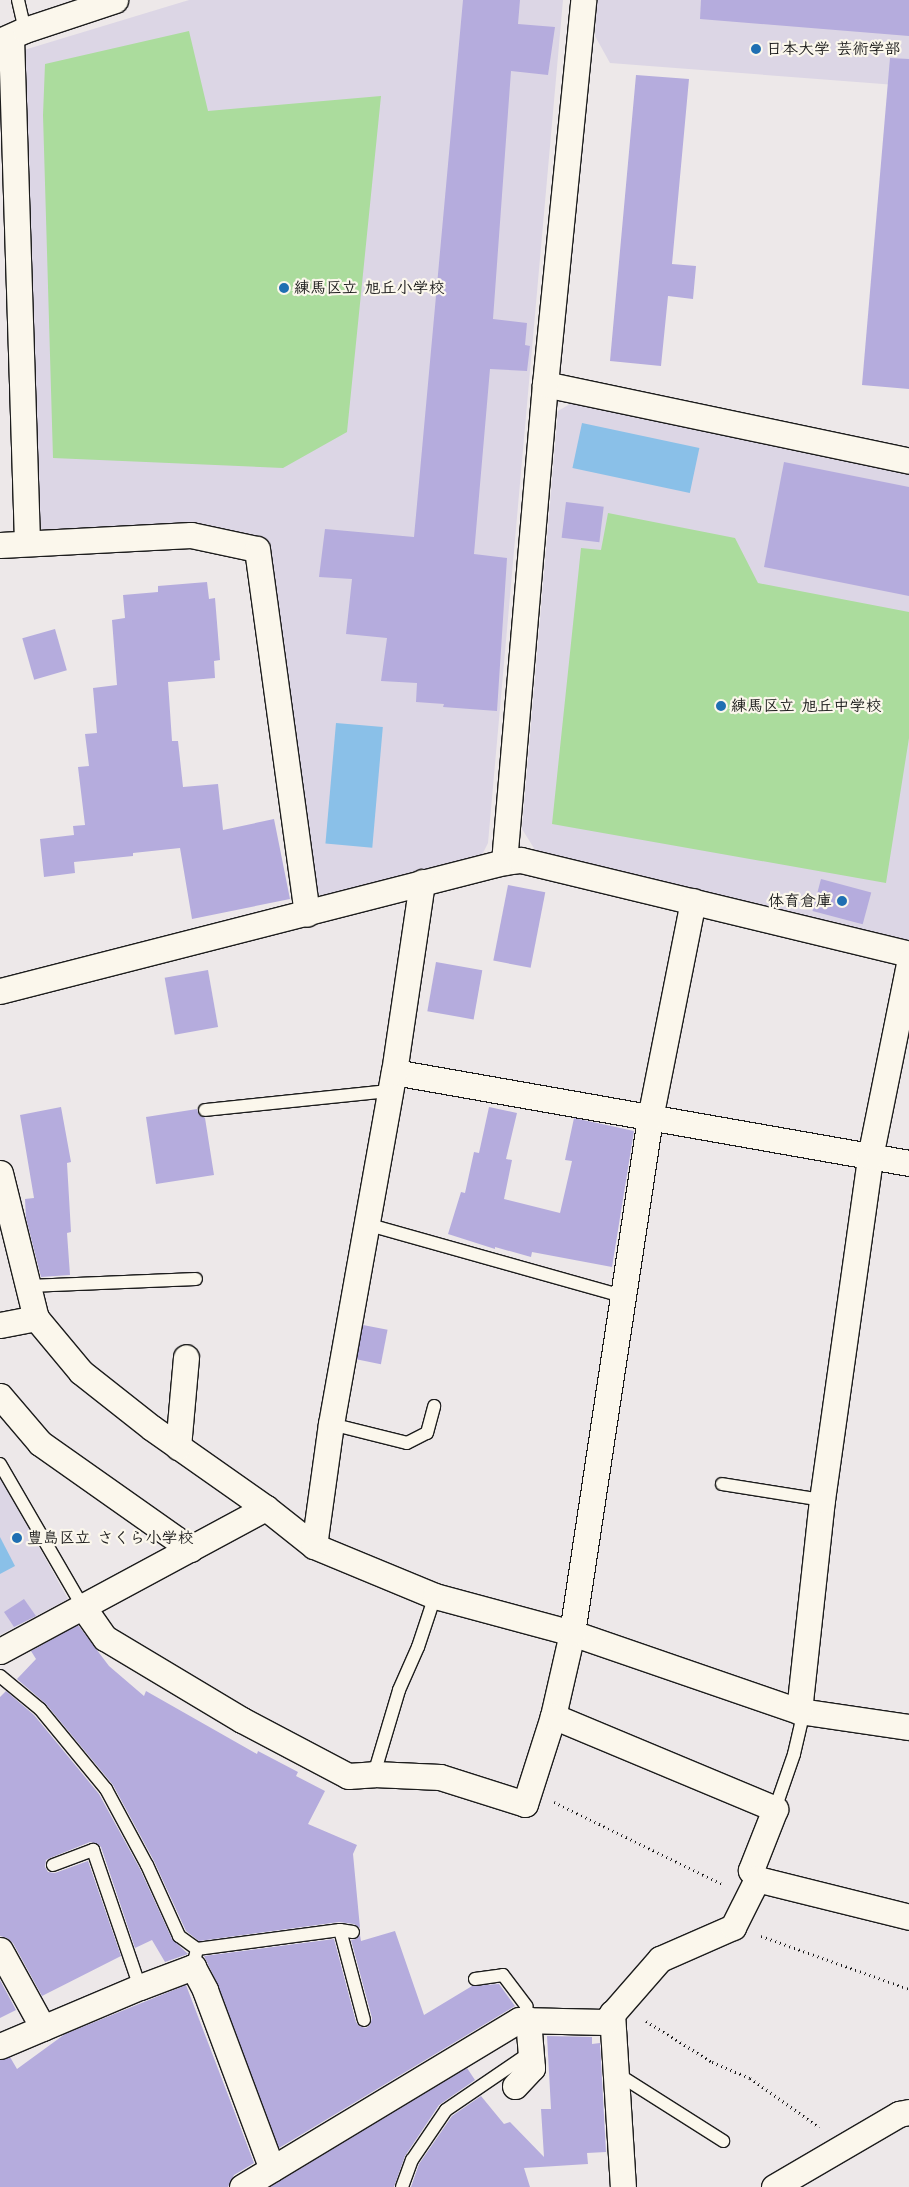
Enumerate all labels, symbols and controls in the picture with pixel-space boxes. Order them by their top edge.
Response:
place label: 日本大学 芸術学部 [766,39,900,59]
marker: 日本大学 芸術学部 [750,43,762,55]
place label: 練馬区立 旭丘小学校 [294,278,444,298]
marker: 練馬区立 旭丘小学校 [278,282,290,294]
place label: 練馬区立 旭丘中学校 [731,696,881,716]
marker: 練馬区立 旭丘中学校 [715,700,727,712]
place label: 体育倉庫 [768,891,832,911]
marker: 体育倉庫 [836,895,848,907]
place label: 豊島区立 さくら小学校 [27,1528,193,1548]
marker: 豊島区立 さくら小学校 [11,1532,23,1544]

